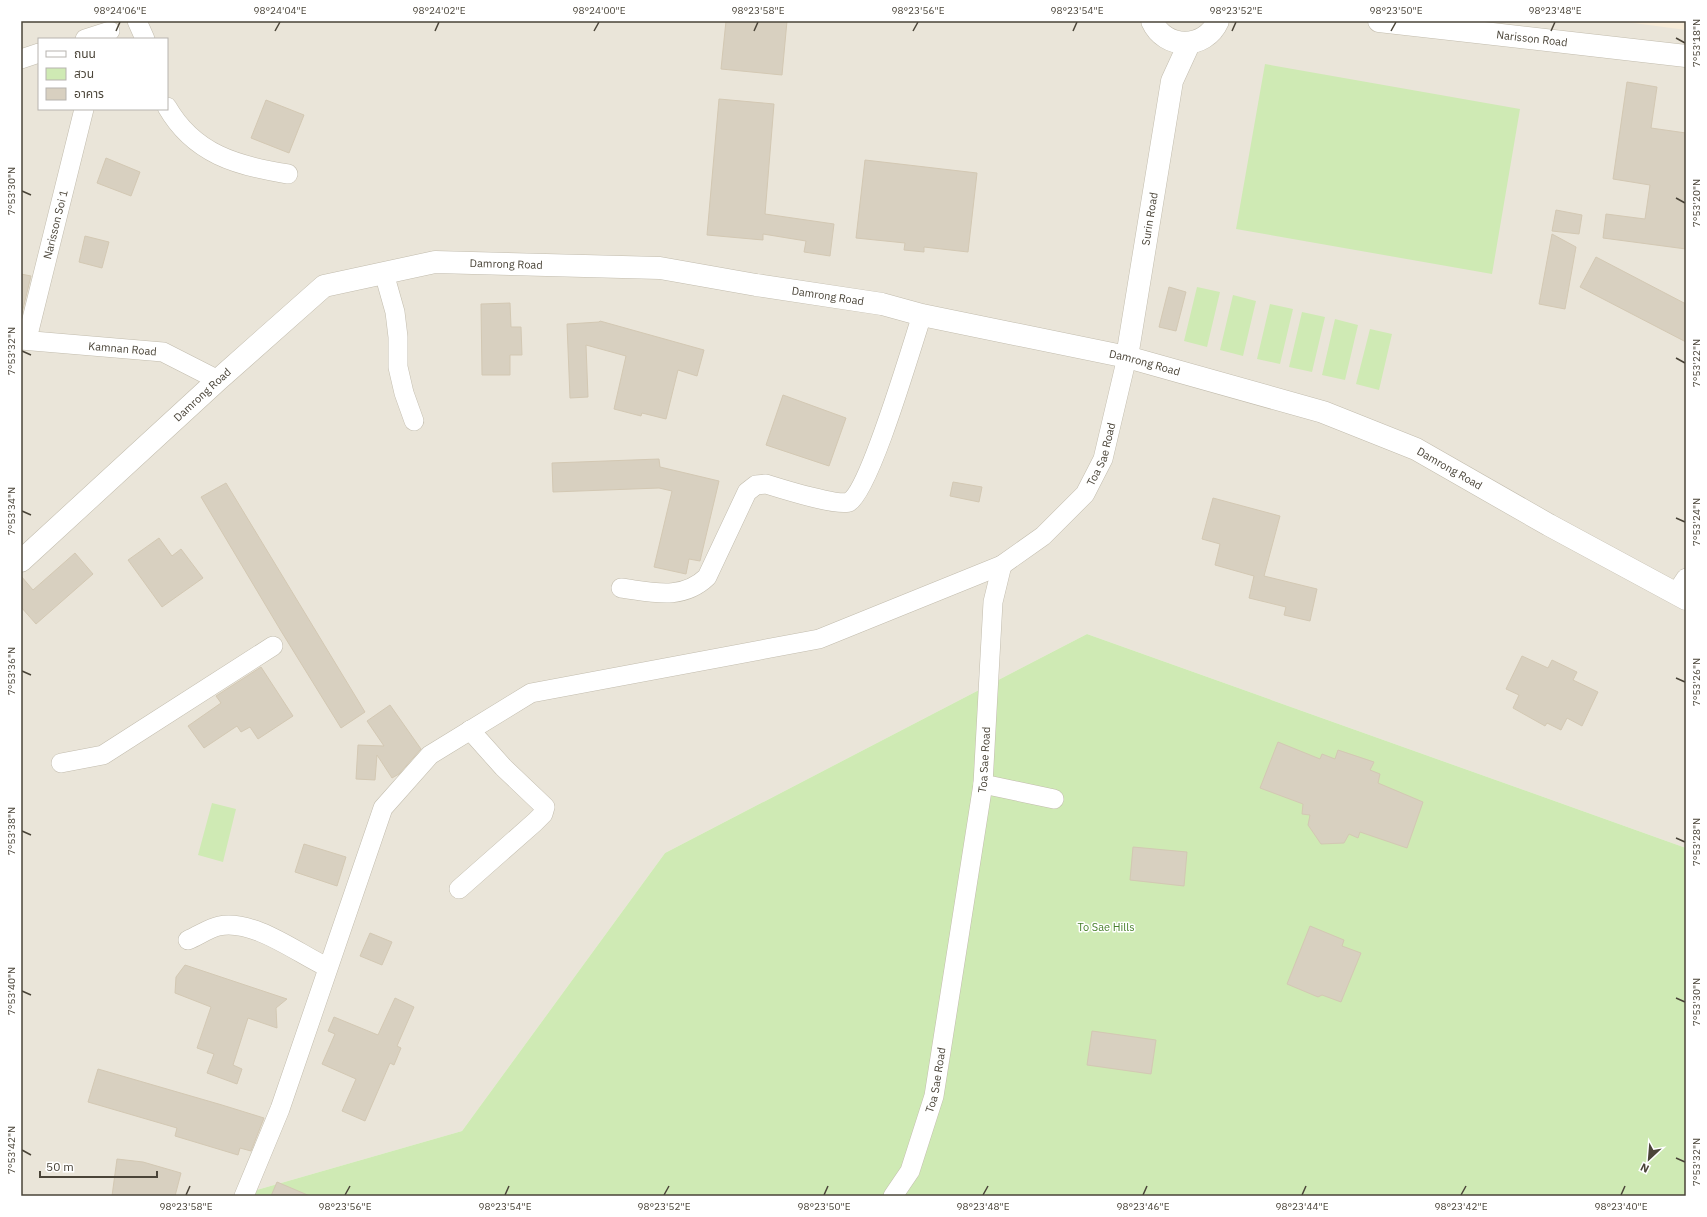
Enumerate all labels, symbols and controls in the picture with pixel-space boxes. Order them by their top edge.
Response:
text: 98°24'06"E [93,4,147,17]
text: 98°24'04"E [253,4,307,17]
text: 98°24'02"E [412,4,466,17]
text: 98°24'00"E [572,4,626,17]
text: 98°23'58"E [731,4,785,17]
text: 98°23'56"E [891,4,945,17]
text: 98°23'54"E [1050,4,1104,17]
text: 98°23'52"E [1209,4,1263,17]
text: 98°23'50"E [1369,4,1423,17]
text: 98°23'48"E [1528,4,1582,17]
text: 7°53'18"N [1690,19,1703,67]
street label: Narisson Road [1496,27,1568,49]
legend [38,38,168,110]
text: ถนน [74,46,96,61]
text: สวน [74,66,94,81]
text: อาคาร [74,86,104,101]
text: 7°53'30"N [5,167,18,215]
text: 7°53'20"N [1690,179,1703,227]
street label: Narisson Soi 1 [40,188,71,260]
street label: Surin Road [1138,191,1161,246]
street label: Damrong Road [470,256,543,272]
street label: Damrong Road [791,283,865,308]
text: 7°53'32"N [5,327,18,375]
street label: Kamnan Road [88,339,157,358]
text: 7°53'22"N [1690,339,1703,387]
street label: Damrong Road [1108,347,1182,379]
street label: Damrong Road [171,365,234,424]
street label: Toa Sae Road [1083,421,1118,488]
street label: Damrong Road [1415,444,1485,492]
text: 7°53'34"N [5,487,18,535]
text: 7°53'24"N [1690,498,1703,546]
text: 7°53'36"N [5,647,18,695]
text: 7°53'26"N [1690,658,1703,706]
street label: Toa Sae Road [975,726,993,794]
text: 7°53'38"N [5,807,18,855]
text: 7°53'28"N [1690,818,1703,866]
park label: To Sae Hills [1077,920,1135,934]
text: 7°53'40"N [5,967,18,1015]
text: 7°53'30"N [1690,978,1703,1026]
street label: Toa Sae Road [922,1046,949,1115]
text: 7°53'42"N [5,1126,18,1174]
text: 7°53'32"N [1690,1138,1703,1186]
north arrow [1629,1139,1669,1179]
scale bar [40,1153,157,1179]
text: 50 m [46,1159,74,1174]
text: N [1638,1160,1651,1176]
text: 98°23'58"E [159,1200,213,1213]
text: 98°23'56"E [318,1200,372,1213]
text: 98°23'54"E [478,1200,532,1213]
text: 98°23'52"E [637,1200,691,1213]
text: 98°23'50"E [797,1200,851,1213]
text: 98°23'48"E [956,1200,1010,1213]
text: 98°23'46"E [1116,1200,1170,1213]
text: 98°23'44"E [1275,1200,1329,1213]
text: 98°23'42"E [1434,1200,1488,1213]
text: 98°23'40"E [1594,1200,1648,1213]

